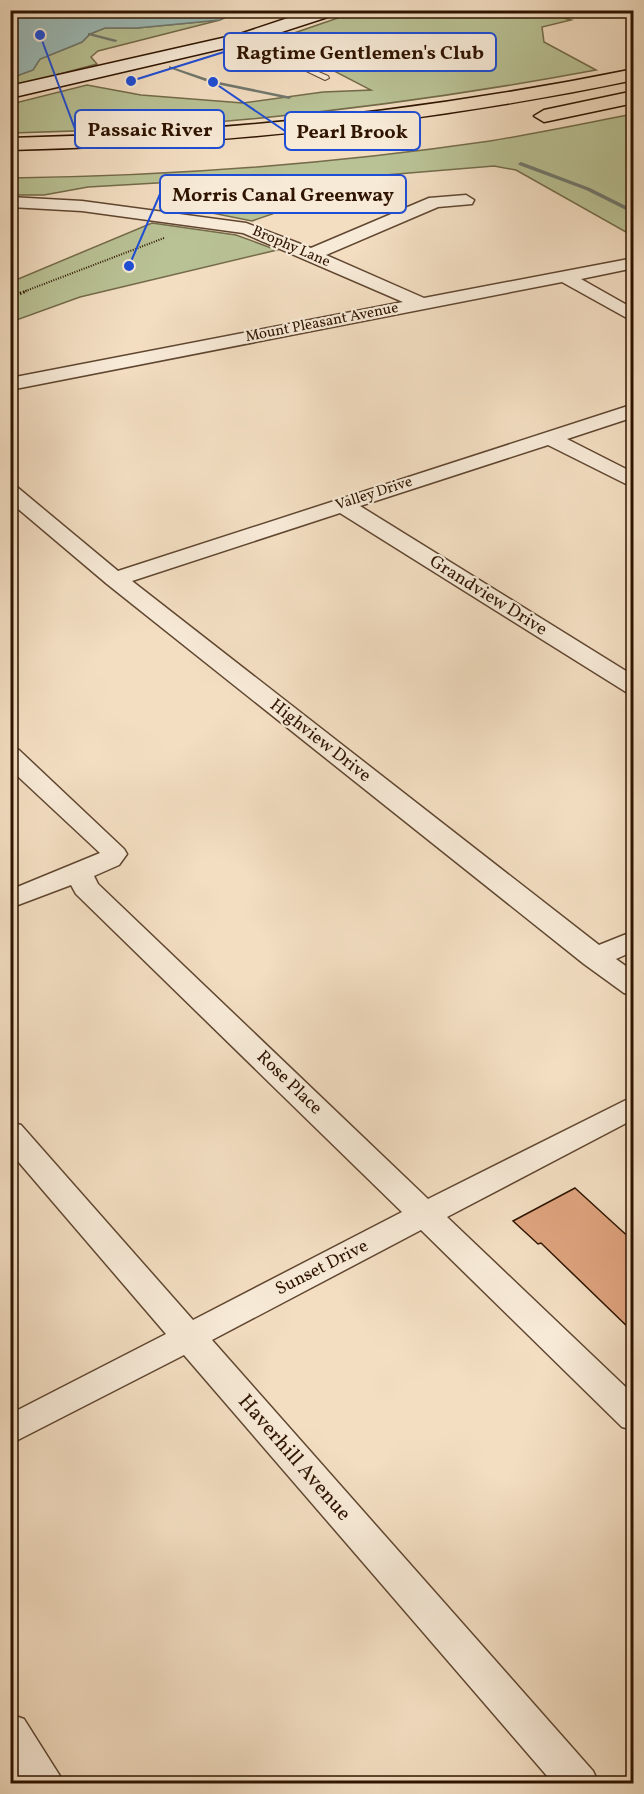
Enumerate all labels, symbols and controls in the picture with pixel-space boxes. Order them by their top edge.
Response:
callout: Ragtime Gentlemen's Club [224,33,496,71]
text: Ragtime Gentlemen's Club [236,40,484,68]
callout: Passaic River [75,110,224,148]
callout: Pearl Brook [285,112,420,150]
text: Passaic River [88,117,213,145]
text: Pearl Brook [296,119,408,147]
callout: Morris Canal Greenway [160,175,406,213]
text: Morris Canal Greenway [172,182,394,210]
street label: Brophy Lane [249,221,333,273]
street label: Mount Pleasant Avenue [244,298,400,348]
street label: Valley Drive [333,472,415,516]
street label: Grandview Drive [424,550,552,642]
street label: Highview Drive [264,693,376,789]
street label: Rose Place [251,1045,327,1121]
street label: Sunset Drive [271,1234,373,1302]
street label: Haverhill Avenue [231,1388,357,1528]

